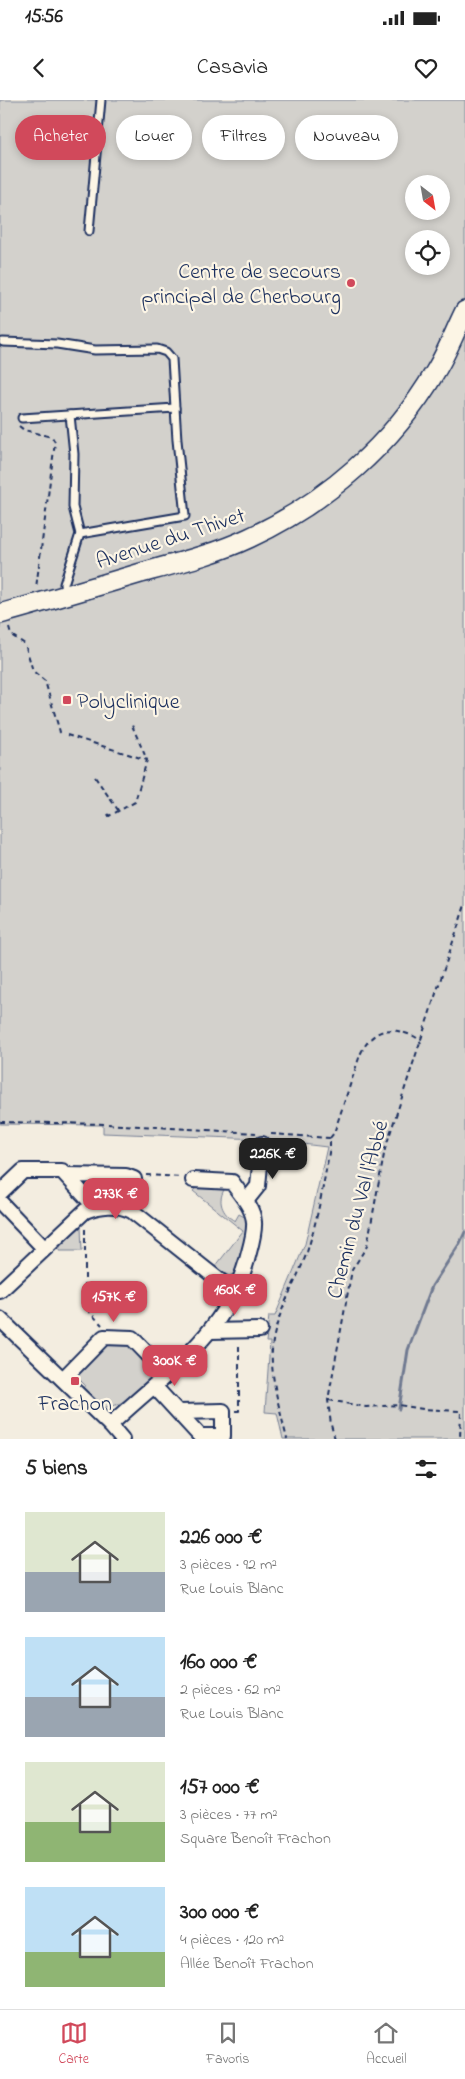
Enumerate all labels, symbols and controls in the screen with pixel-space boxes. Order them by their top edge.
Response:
text: 15:56 [25,4,63,31]
text: Casavia [197,52,268,84]
icon: back [25,54,53,82]
icon: heart [412,54,440,82]
chip: Acheter [15,115,106,160]
chip: Louer [116,115,192,160]
chip: Filtres [202,115,285,160]
chip: Nouveau [295,115,398,160]
north arrow [405,175,450,220]
map controls [405,175,450,275]
button: locate [405,230,450,275]
place label: Centre de secours principal de Cherbourg [141,257,341,315]
marker: Centre de secours principal de Cherbourg [345,277,357,289]
street label: Avenue du Thivet [92,500,250,579]
place label: Polyclinique [77,687,180,720]
marker: Polyclinique [61,694,73,706]
street label: Chemin du Val l'Abbé [320,1117,398,1303]
pin: 226K € [232,1138,314,1180]
text: 226K € [250,1142,296,1166]
pin: 273K € [75,1178,157,1220]
text: 273K € [94,1182,138,1206]
pin: 160K € [194,1274,276,1316]
text: 160K € [214,1278,256,1302]
pin: 157K € [73,1280,155,1323]
text: 157K € [92,1285,136,1309]
pin: 300K € [134,1344,216,1387]
text: 300K € [153,1349,197,1373]
marker: Frachon [69,1375,81,1387]
place label: Frachon [37,1389,112,1421]
text: 5 biens [25,1454,88,1484]
icon: filters [412,1455,440,1483]
text: 226 000 € [180,1523,262,1553]
icon: home [65,1532,125,1592]
text: 3 pièces · 92 m² [180,1553,277,1577]
text: Rue Louis Blanc [180,1577,284,1601]
text: 160 000 € [180,1648,257,1678]
icon: home [65,1657,125,1717]
text: 2 pièces · 62 m² [180,1678,281,1702]
text: Rue Louis Blanc [180,1702,284,1726]
text: 157 000 € [180,1773,260,1803]
icon: home [65,1782,125,1842]
text: 3 pièces · 77 m² [180,1803,278,1827]
text: Square Benoît Frachon [180,1827,331,1851]
text: 300 000 € [180,1898,259,1928]
icon: home [65,1907,125,1967]
text: 4 pièces · 120 m² [180,1928,284,1952]
text: Allée Benoît Frachon [180,1952,314,1976]
tab: Carte [58,2019,89,2070]
tab: Favoris [206,2019,249,2070]
tab: Accueil [366,2019,407,2070]

